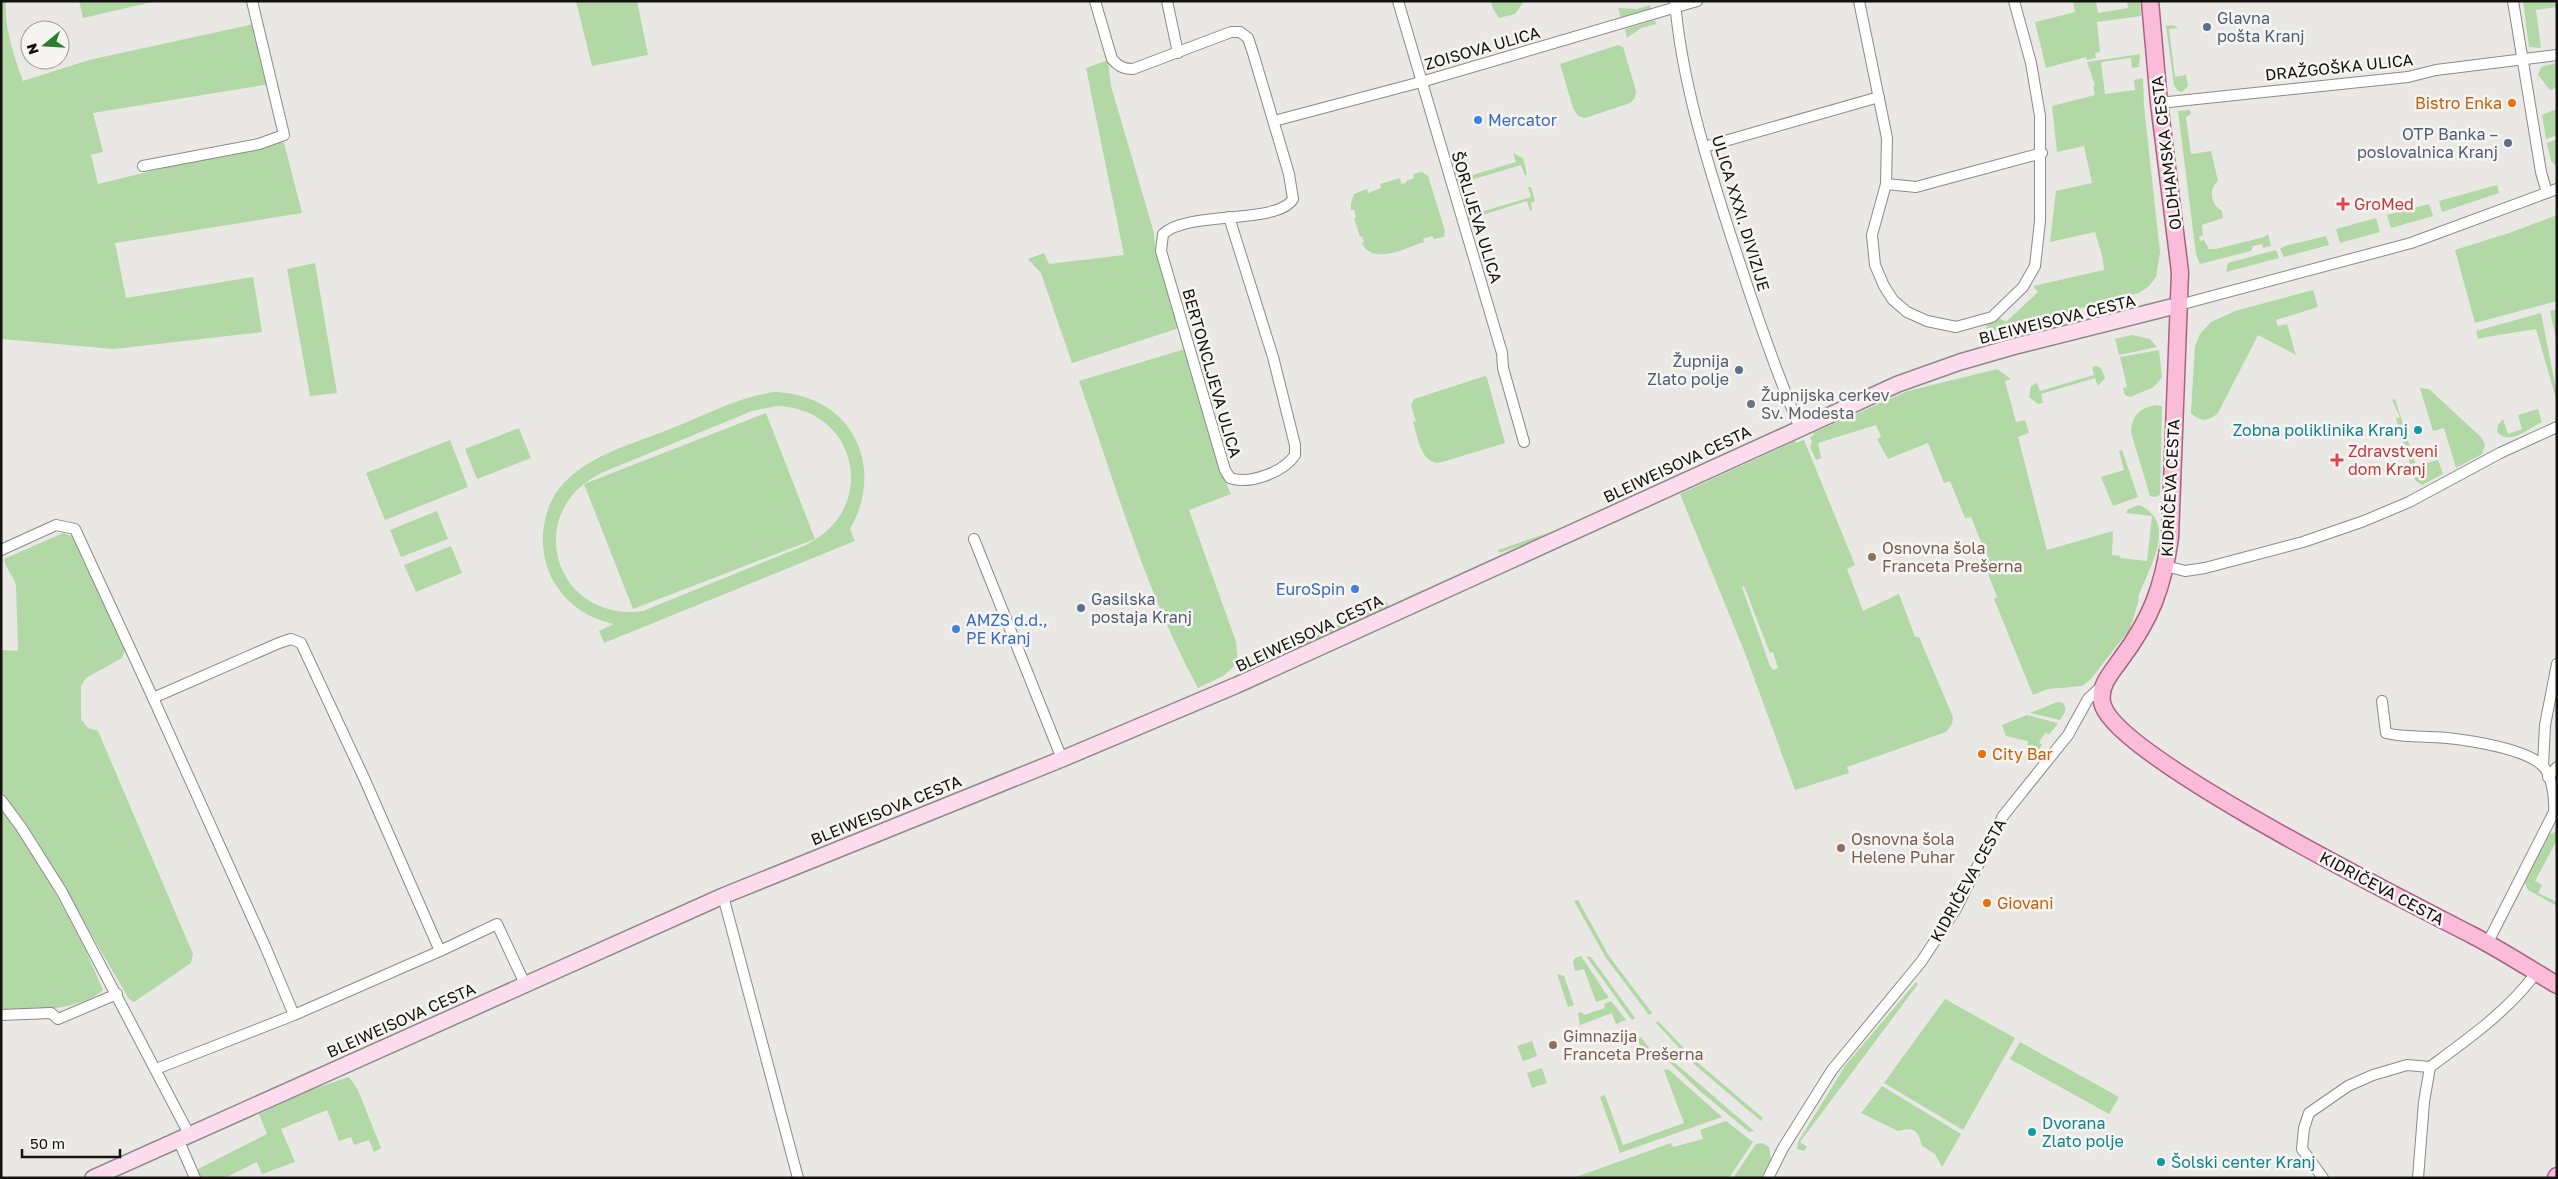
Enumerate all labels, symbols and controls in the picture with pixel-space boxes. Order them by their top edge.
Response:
place label: Glavna pošta Kranj [2217,8,2305,46]
north arrow [20,20,70,70]
marker: Glavna pošta Kranj [2201,21,2213,33]
street label: ZOISOVA ULICA [1422,22,1542,74]
text: N [22,41,42,57]
street label: DRAŽGOŠKA ULICA [2264,49,2414,85]
street label: OLDHAMSKA CESTA [2147,74,2185,231]
place label: Bistro Enka [2415,93,2502,113]
marker: Bistro Enka [2506,97,2518,109]
place label: Mercator [1488,110,1557,130]
marker: Mercator [1472,114,1484,126]
place label: OTP Banka – poslovalnica Kranj [2357,124,2498,162]
street label: ULICA XXXI. DIVIZIJE [1708,133,1774,293]
marker: OTP Banka – poslovalnica Kranj [2502,137,2514,149]
street label: ŠORLIJEVA ULICA [1447,149,1507,286]
place label: GroMed [2354,194,2414,214]
marker: GroMed [2336,197,2350,211]
street label: BERTONCLJEVA ULICA [1178,286,1246,460]
street label: BLEIWEISOVA CESTA [1977,290,2138,348]
place label: Župnija Zlato polje [1647,351,1729,389]
marker: Župnija Zlato polje [1733,364,1745,376]
place label: Župnijska cerkev Sv. Modesta [1761,385,1890,423]
marker: Župnijska cerkev Sv. Modesta [1745,398,1757,410]
street label: KIDRIČEVA CESTA [2156,418,2184,557]
place label: Zobna poliklinika Kranj [2233,420,2408,440]
street label: BLEIWEISOVA CESTA [1600,421,1754,507]
marker: Zobna poliklinika Kranj [2412,424,2424,436]
place label: Zdravstveni dom Kranj [2348,441,2438,479]
marker: Zdravstveni dom Kranj [2330,453,2344,467]
place label: Osnovna šola Franceta Prešerna [1882,538,2023,576]
marker: Osnovna šola Franceta Prešerna [1866,551,1878,563]
place label: EuroSpin [1276,579,1345,599]
marker: EuroSpin [1349,583,1361,595]
place label: Gasilska postaja Kranj [1091,589,1192,627]
street label: BLEIWEISOVA CESTA [1232,590,1386,676]
marker: Gasilska postaja Kranj [1075,602,1087,614]
place label: AMZS d.d., PE Kranj [966,610,1048,648]
marker: AMZS d.d., PE Kranj [950,623,962,635]
place label: City Bar [1992,744,2053,764]
marker: City Bar [1976,748,1988,760]
street label: BLEIWEISOVA CESTA [808,771,964,849]
street label: KIDRIČEVA CESTA [1926,815,2010,945]
place label: Osnovna šola Helene Puhar [1851,829,1955,867]
marker: Osnovna šola Helene Puhar [1835,842,1847,854]
street label: KIDRIČEVA CESTA [2316,847,2448,929]
place label: Giovani [1997,893,2054,913]
marker: Giovani [1981,897,1993,909]
street label: BLEIWEISOVA CESTA [324,978,479,1062]
place label: Gimnazija Franceta Prešerna [1563,1026,1704,1064]
marker: Gimnazija Franceta Prešerna [1547,1039,1559,1051]
place label: Dvorana Zlato polje [2042,1113,2124,1151]
scale bar [22,1126,120,1158]
marker: Dvorana Zlato polje [2026,1126,2038,1138]
text: 50 m [30,1134,65,1152]
place label: Šolski center Kranj [2171,1152,2316,1172]
marker: Šolski center Kranj [2155,1156,2167,1168]

